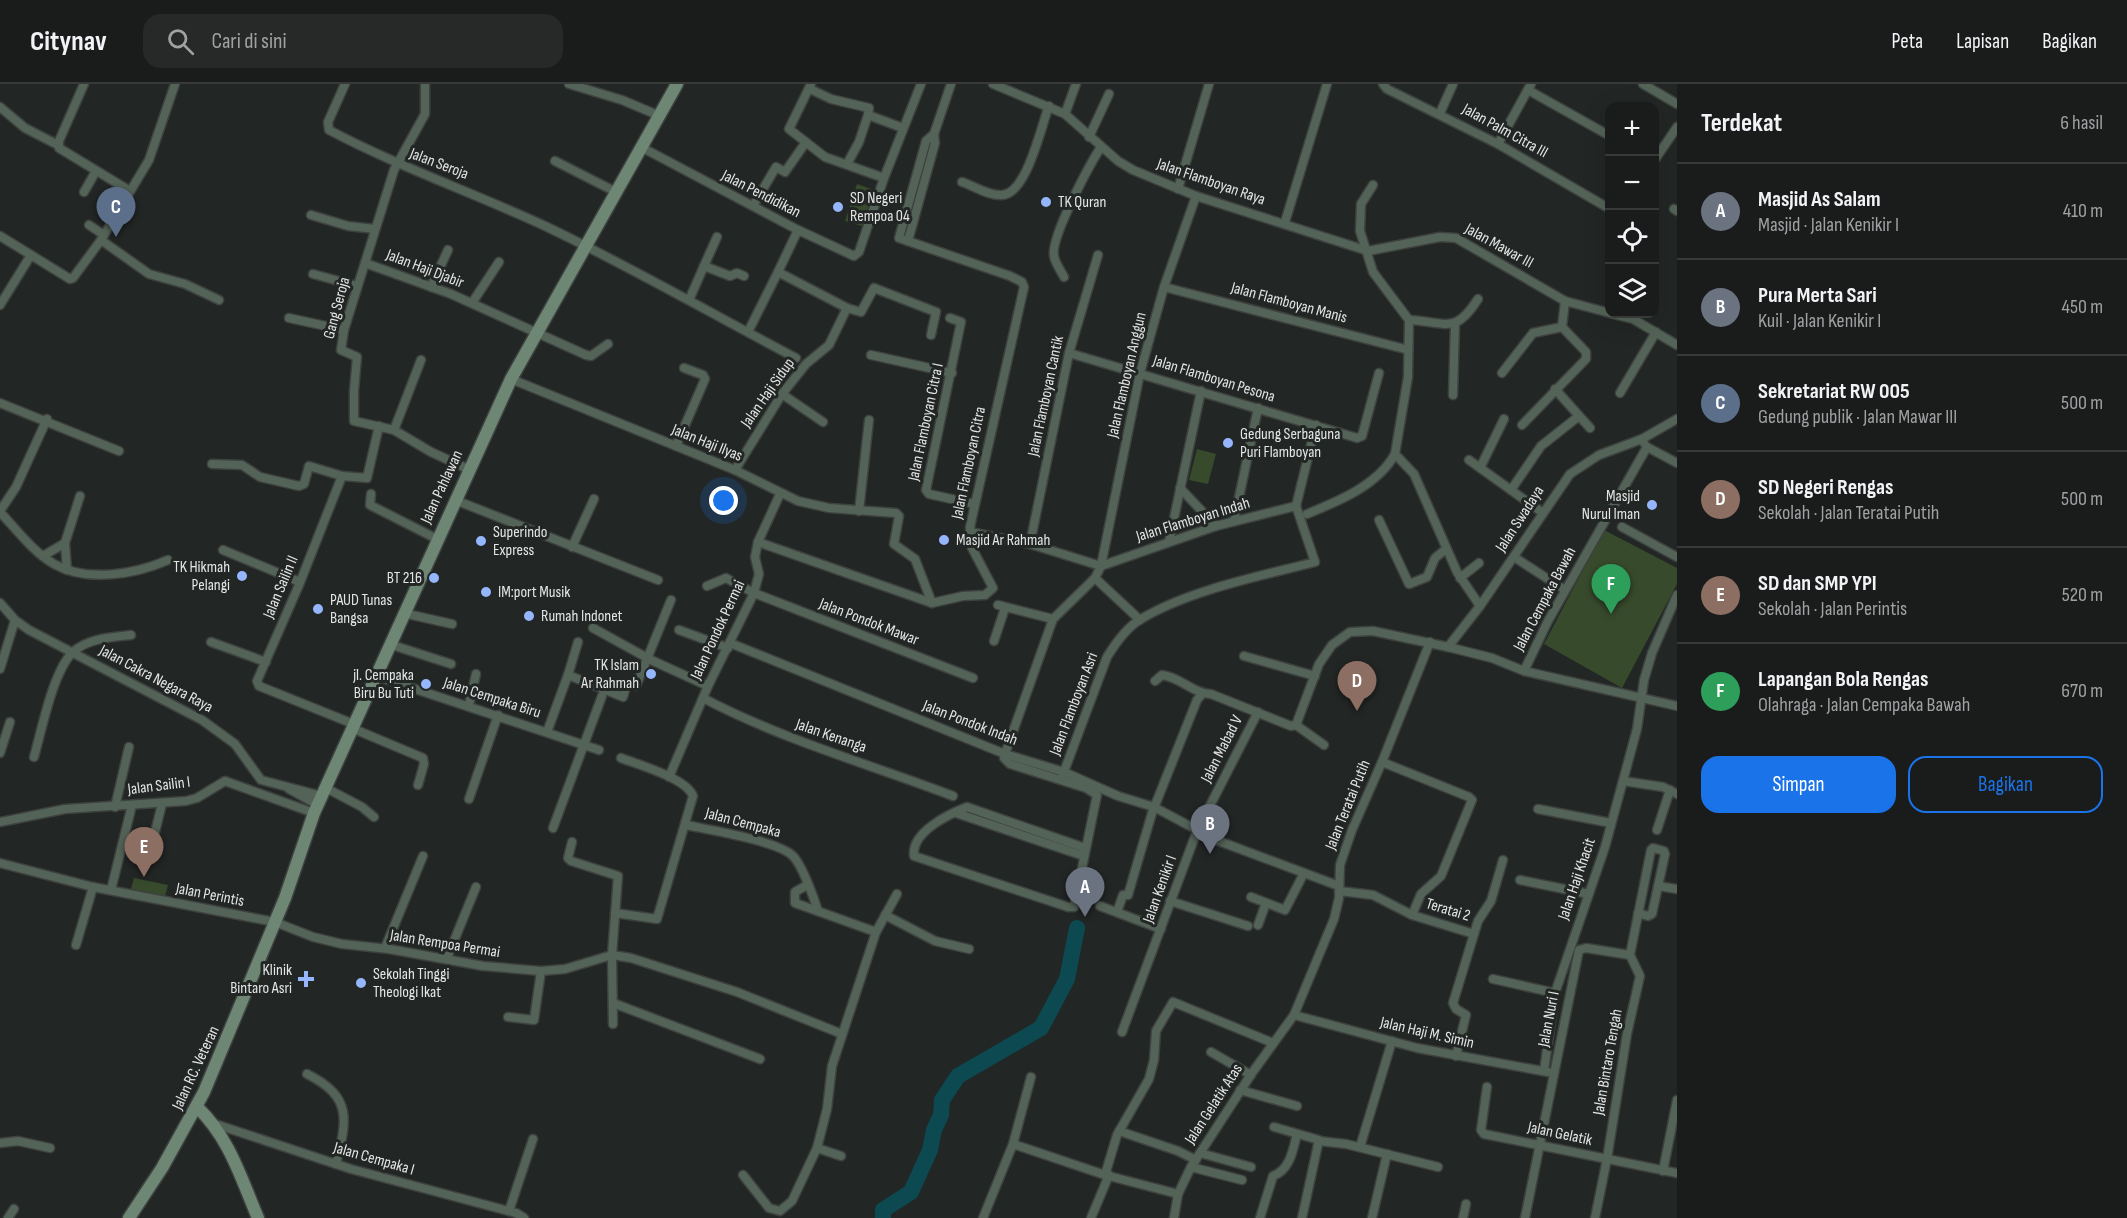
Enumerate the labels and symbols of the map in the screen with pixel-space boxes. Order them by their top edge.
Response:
street label: Jalan Palm Citra III [1458,99,1551,162]
street label: Jalan Seroja [406,144,471,184]
street label: Jalan Flamboyan Raya [1153,154,1268,209]
street label: Jalan Pendidikan [717,165,804,222]
pin: C [96,188,136,237]
place label: SD Negeri Rempoa 04 [850,189,910,226]
place label: TK Quran [1058,193,1106,212]
marker: TK Quran [1039,195,1053,209]
marker: SD Negeri Rempoa 04 [831,200,845,214]
street label: Jalan Mawar III [1461,219,1537,273]
street label: Jalan Haji Djabir [383,245,467,293]
street label: Gang Seroja [320,275,354,341]
street label: Jalan Flamboyan Manis [1228,278,1349,328]
street label: Jalan Flamboyan Anggun [1103,310,1151,441]
street label: Jalan Flamboyan Cantik [1024,334,1068,459]
street label: Jalan Flamboyan Pesona [1150,351,1277,407]
street label: Jalan Haji Sidup [737,355,799,432]
street label: Jalan Flamboyan Citra I [904,361,948,484]
street label: Jalan Flamboyan Citra [948,405,990,522]
street label: Jalan Haji Ilyas [668,420,745,466]
place label: Gedung Serbaguna Puri Flamboyan [1240,425,1340,462]
marker: Gedung Serbaguna Puri Flamboyan [1221,436,1235,450]
street label: Jalan Pahlawan [416,447,467,527]
street label: Jalan Swadaya [1491,483,1548,556]
your location [709,486,738,515]
place label: Masjid Nurul Iman [1582,487,1640,524]
street label: Jalan Flamboyan Indah [1133,494,1252,547]
marker: Masjid Nurul Iman [1645,498,1659,512]
place label: Superindo Express [493,523,547,560]
place label: Masjid Ar Rahmah [956,531,1050,550]
marker: Masjid Ar Rahmah [937,533,951,547]
marker: Superindo Express [474,534,488,548]
street label: Jalan Cempaka Bawah [1509,544,1580,655]
street label: Jalan Sailin II [259,553,303,622]
place label: TK Hikmah Pelangi [173,558,230,595]
pin: F [1592,564,1630,614]
marker: TK Hikmah Pelangi [235,569,249,583]
place label: BT 216 [387,569,422,588]
marker: BT 216 [427,571,441,585]
street label: Jalan Pondok Permai [686,577,749,684]
place label: IM:port Musik [498,583,570,602]
marker: IM:port Musik [479,585,493,599]
place label: PAUD Tunas Bangsa [330,591,392,628]
street label: Jalan Pondok Mawar [816,594,922,650]
marker: PAUD Tunas Bangsa [311,602,325,616]
place label: Rumah Indonet [541,607,623,626]
marker: Rumah Indonet [522,609,536,623]
street label: Jalan Cakra Negara Raya [95,641,216,717]
street label: Jalan Flamboyan Asri [1045,650,1102,759]
place label: TK Islam Ar Rahmah [580,656,639,693]
pin: D [1338,662,1376,711]
place label: jl. Cempaka Biru Bu Tuti [352,666,414,703]
marker: TK Islam Ar Rahmah [644,667,658,681]
street label: Jalan Cempaka Biru [440,673,543,723]
marker: jl. Cempaka Biru Bu Tuti [419,677,433,691]
street label: Jalan Pondok Indah [919,696,1020,750]
street label: Jalan Mabad V [1197,712,1247,787]
street label: Jalan Kenanga [792,715,869,757]
street label: Jalan Teratai Putih [1321,757,1375,854]
street label: Jalan Sailin I [126,773,191,799]
street label: Jalan Cempaka [702,804,783,842]
pin: B [1190,804,1230,854]
pin: E [124,828,164,877]
street label: Jalan Haji Khacit [1554,836,1600,923]
street label: Jalan Kenikir I [1139,853,1181,926]
pin: A [1066,868,1104,917]
street label: Jalan Perintis [173,879,246,911]
street label: Teratai 2 [1423,894,1473,926]
street label: Jalan Rempoa Permai [388,926,501,962]
place label: Klinik Bintaro Asri [230,961,292,998]
place label: Sekolah Tinggi Theologi Ikat [373,965,449,1002]
marker: Klinik Bintaro Asri [297,970,315,988]
marker: Sekolah Tinggi Theologi Ikat [354,976,368,990]
street label: Jalan Nuri I [1534,990,1564,1049]
street label: Jalan Bintaro Tengah [1589,1007,1627,1118]
street label: Jalan Haji M. Simin [1377,1013,1476,1053]
street label: Jalan RC. Veteran [168,1023,224,1114]
street label: Jalan Gelatik Atas [1181,1060,1247,1148]
street label: Jalan Gelatik [1525,1118,1594,1150]
street label: Jalan Cempaka I [330,1138,417,1180]

